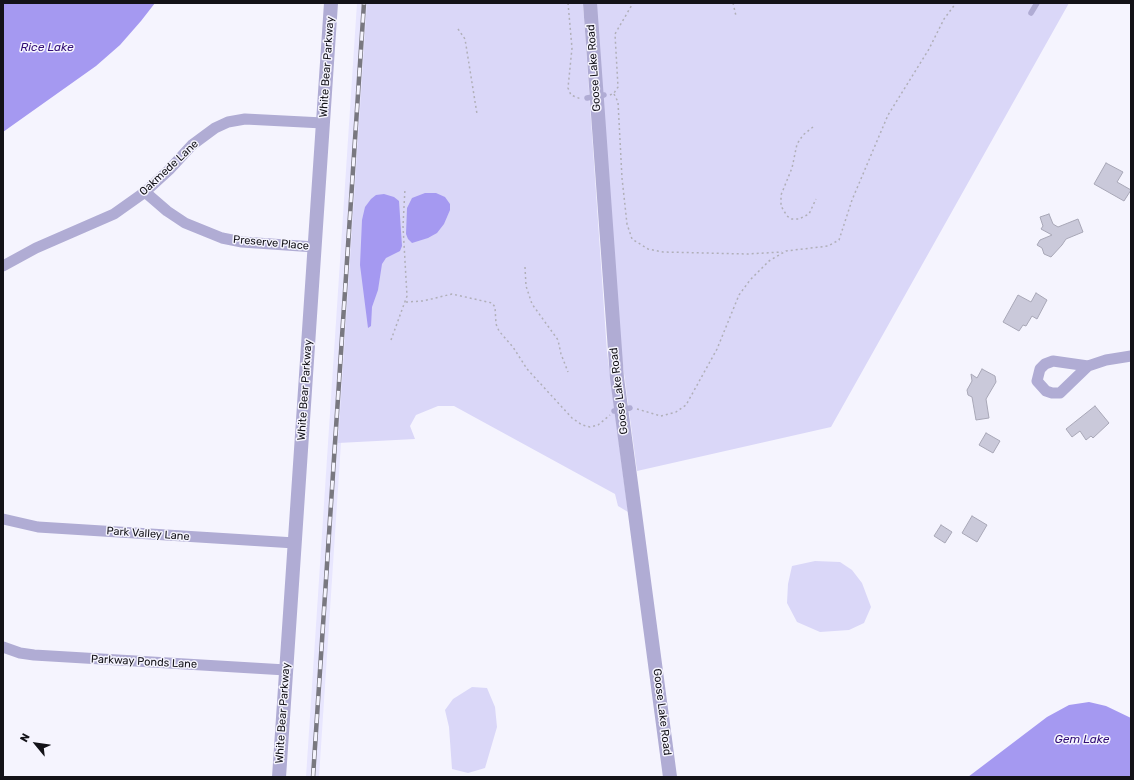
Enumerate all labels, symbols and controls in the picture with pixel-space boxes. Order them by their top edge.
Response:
street label: White Bear Parkway [317,16,337,118]
street label: Goose Lake Road [584,24,604,112]
water label: Rice Lake [20,41,74,55]
street label: Oakmede Lane [137,137,201,199]
street label: Preserve Place [233,233,309,253]
street label: White Bear Parkway [295,339,315,441]
street label: Goose Lake Road [607,347,631,435]
street label: Park Valley Lane [106,525,190,543]
street label: Parkway Ponds Lane [91,653,197,671]
street label: White Bear Parkway [273,662,293,764]
street label: Goose Lake Road [650,668,674,756]
north arrow [16,724,56,764]
text: N [17,731,33,745]
water label: Gem Lake [1055,733,1109,747]

